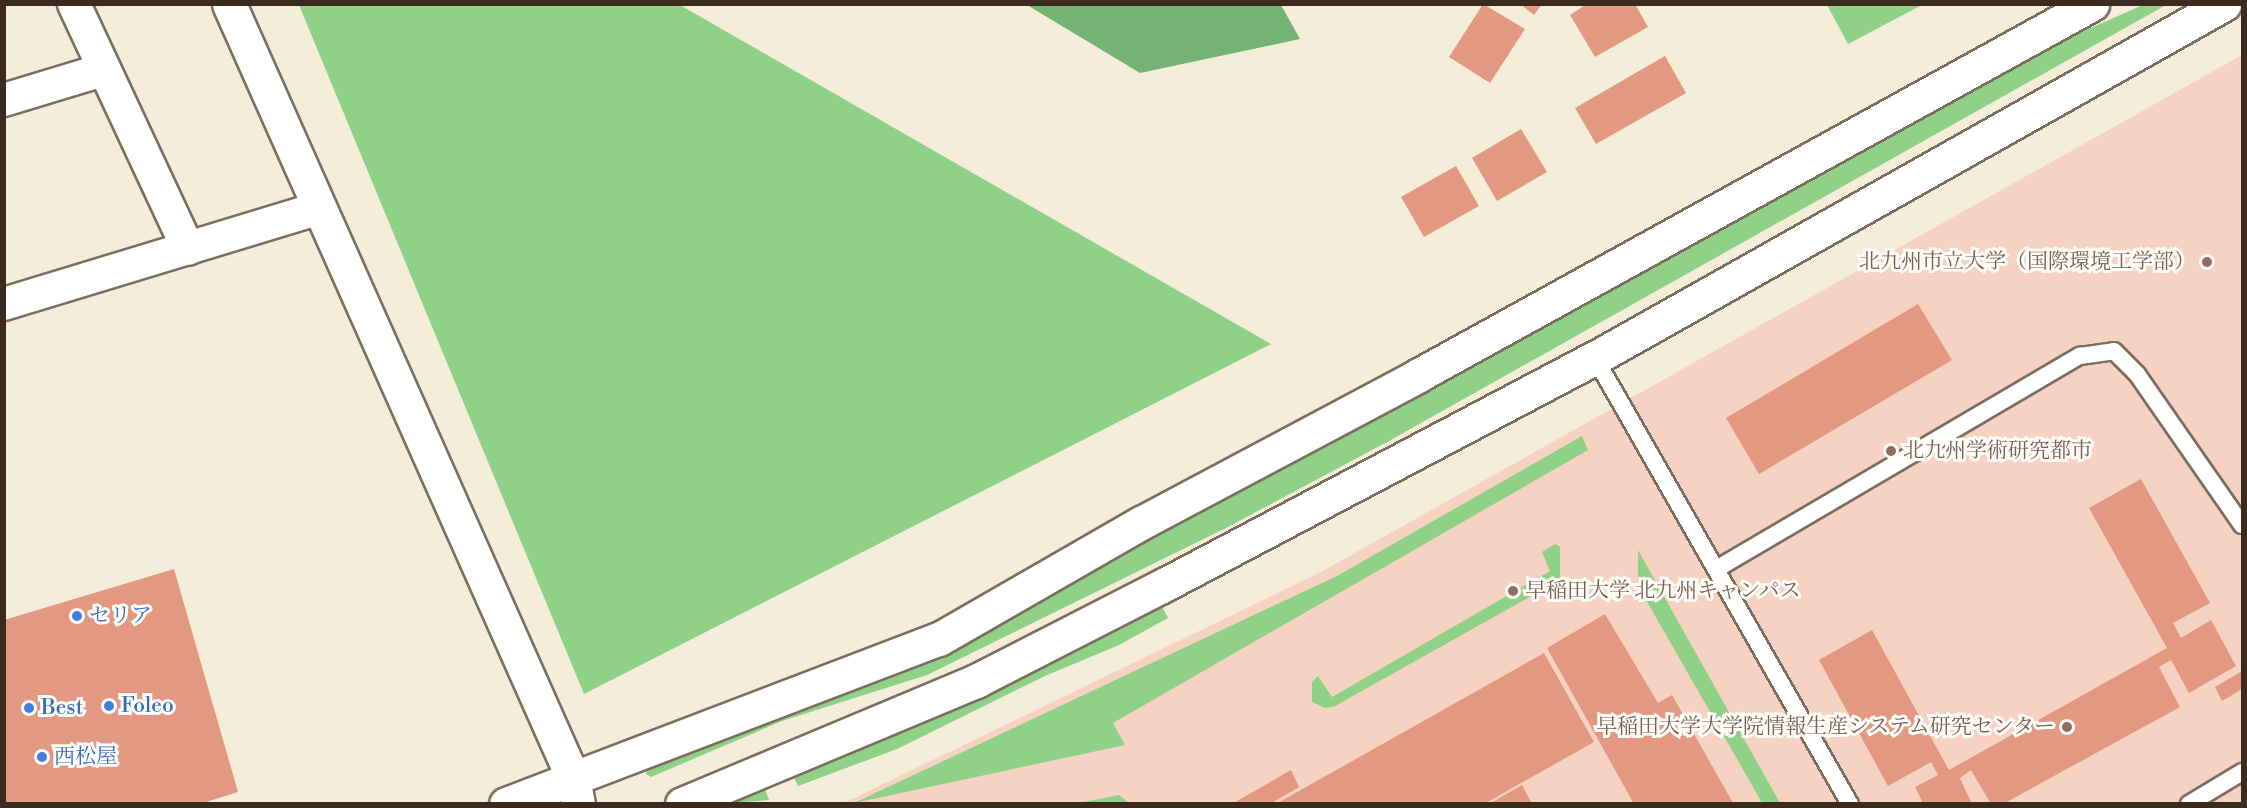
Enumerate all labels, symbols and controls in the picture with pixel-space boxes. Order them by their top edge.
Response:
place label: 北九州市立大学（国際環境工学部） [1859,249,2195,275]
marker: 北九州市立大学（国際環境工学部） [2200,255,2214,269]
place label: 北九州学術研究都市 [1903,438,2092,464]
marker: 北九州学術研究都市 [1884,444,1898,458]
place label: 早稲田大学 北九州キャンパス [1525,578,1802,604]
marker: 早稲田大学 北九州キャンパス [1506,584,1520,598]
place label: セリア [89,603,152,629]
marker: セリア [70,609,84,623]
place label: Foleo [121,693,174,719]
place label: Best [41,695,83,721]
marker: Foleo [102,699,116,713]
marker: Best [22,701,36,715]
place label: 早稲田大学大学院情報生産システム研究センター [1593,714,2055,740]
marker: 早稲田大学大学院情報生産システム研究センター [2060,720,2074,734]
place label: 西松屋 [54,744,117,770]
marker: 西松屋 [35,750,49,764]

